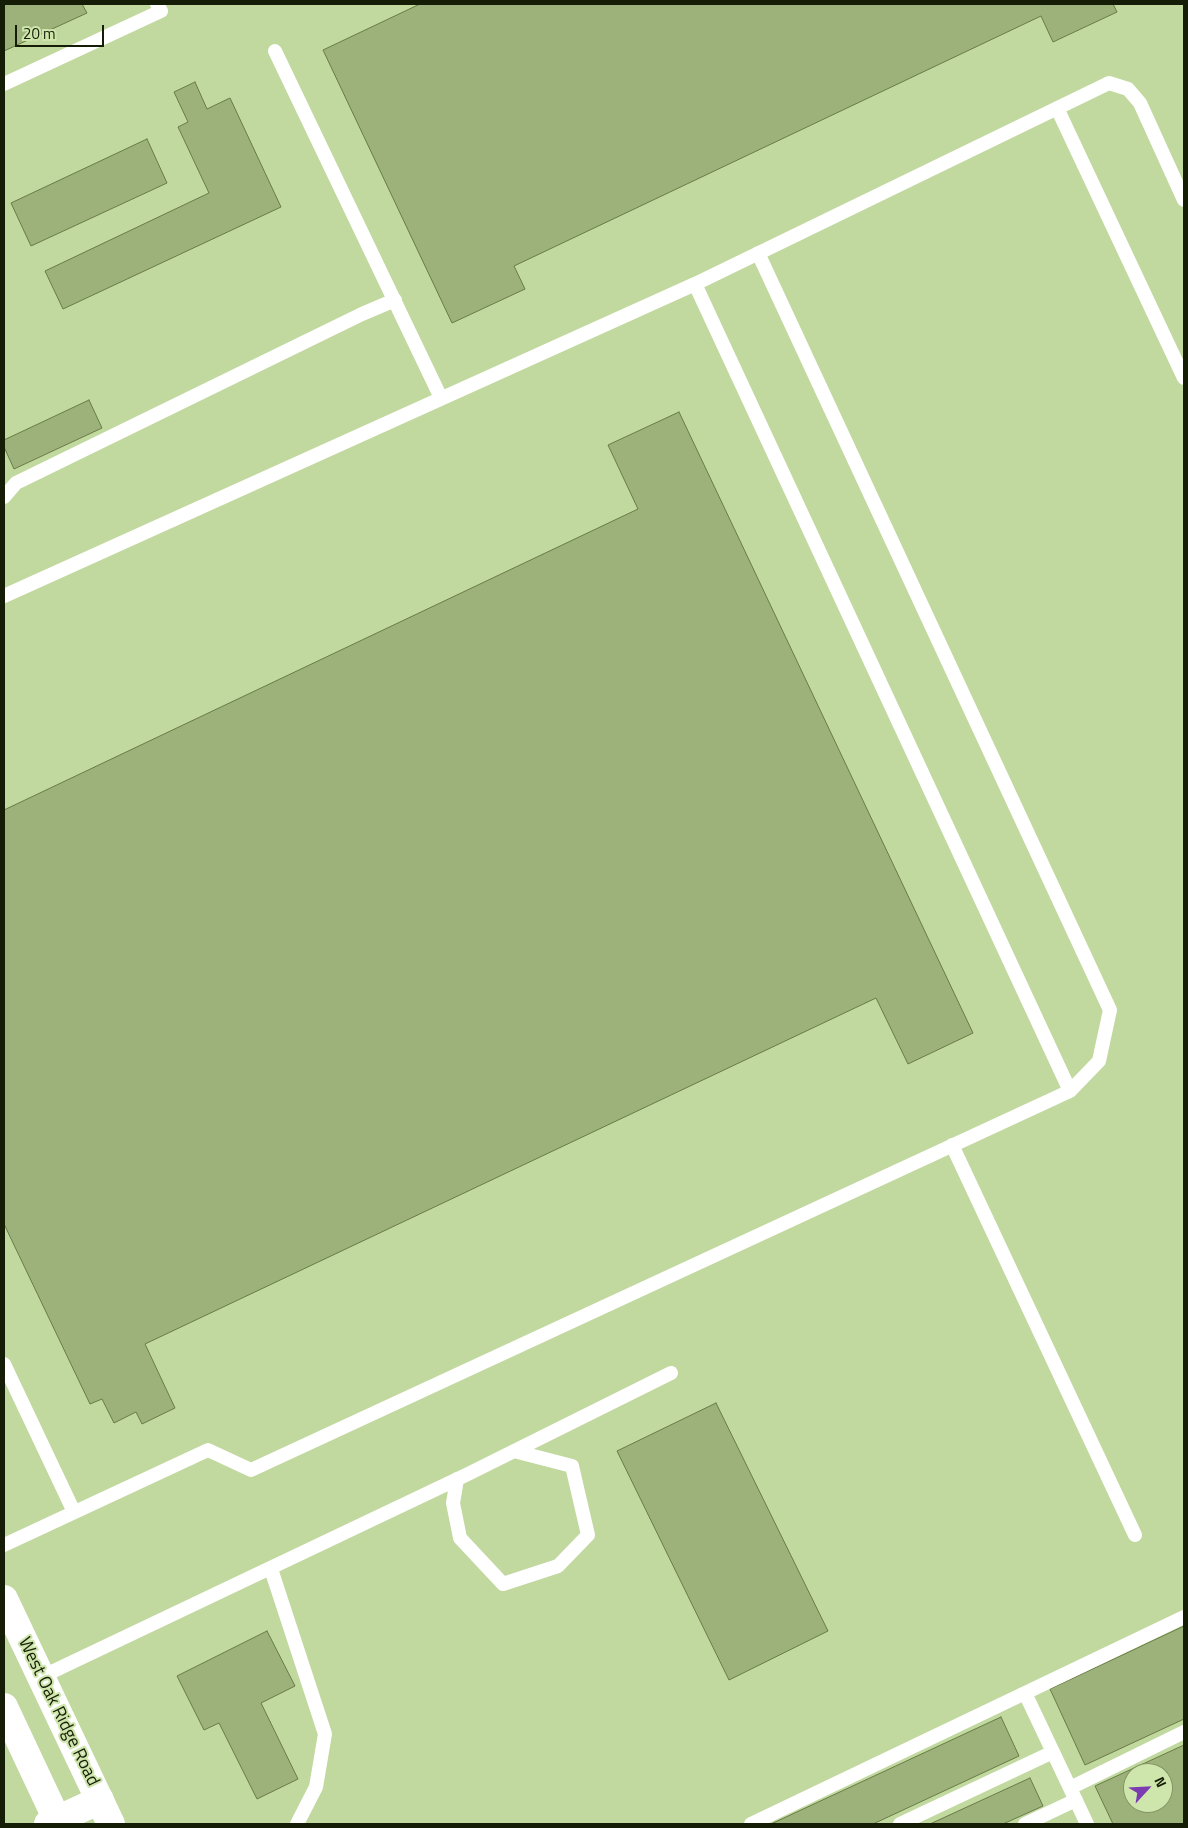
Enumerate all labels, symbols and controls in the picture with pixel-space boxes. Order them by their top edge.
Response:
scale bar [18,15,106,47]
text: 20 m [23,22,56,45]
street label: West Oak Ridge Road [13,1634,103,1790]
north arrow [1123,1763,1173,1813]
text: N [1150,1773,1173,1791]

